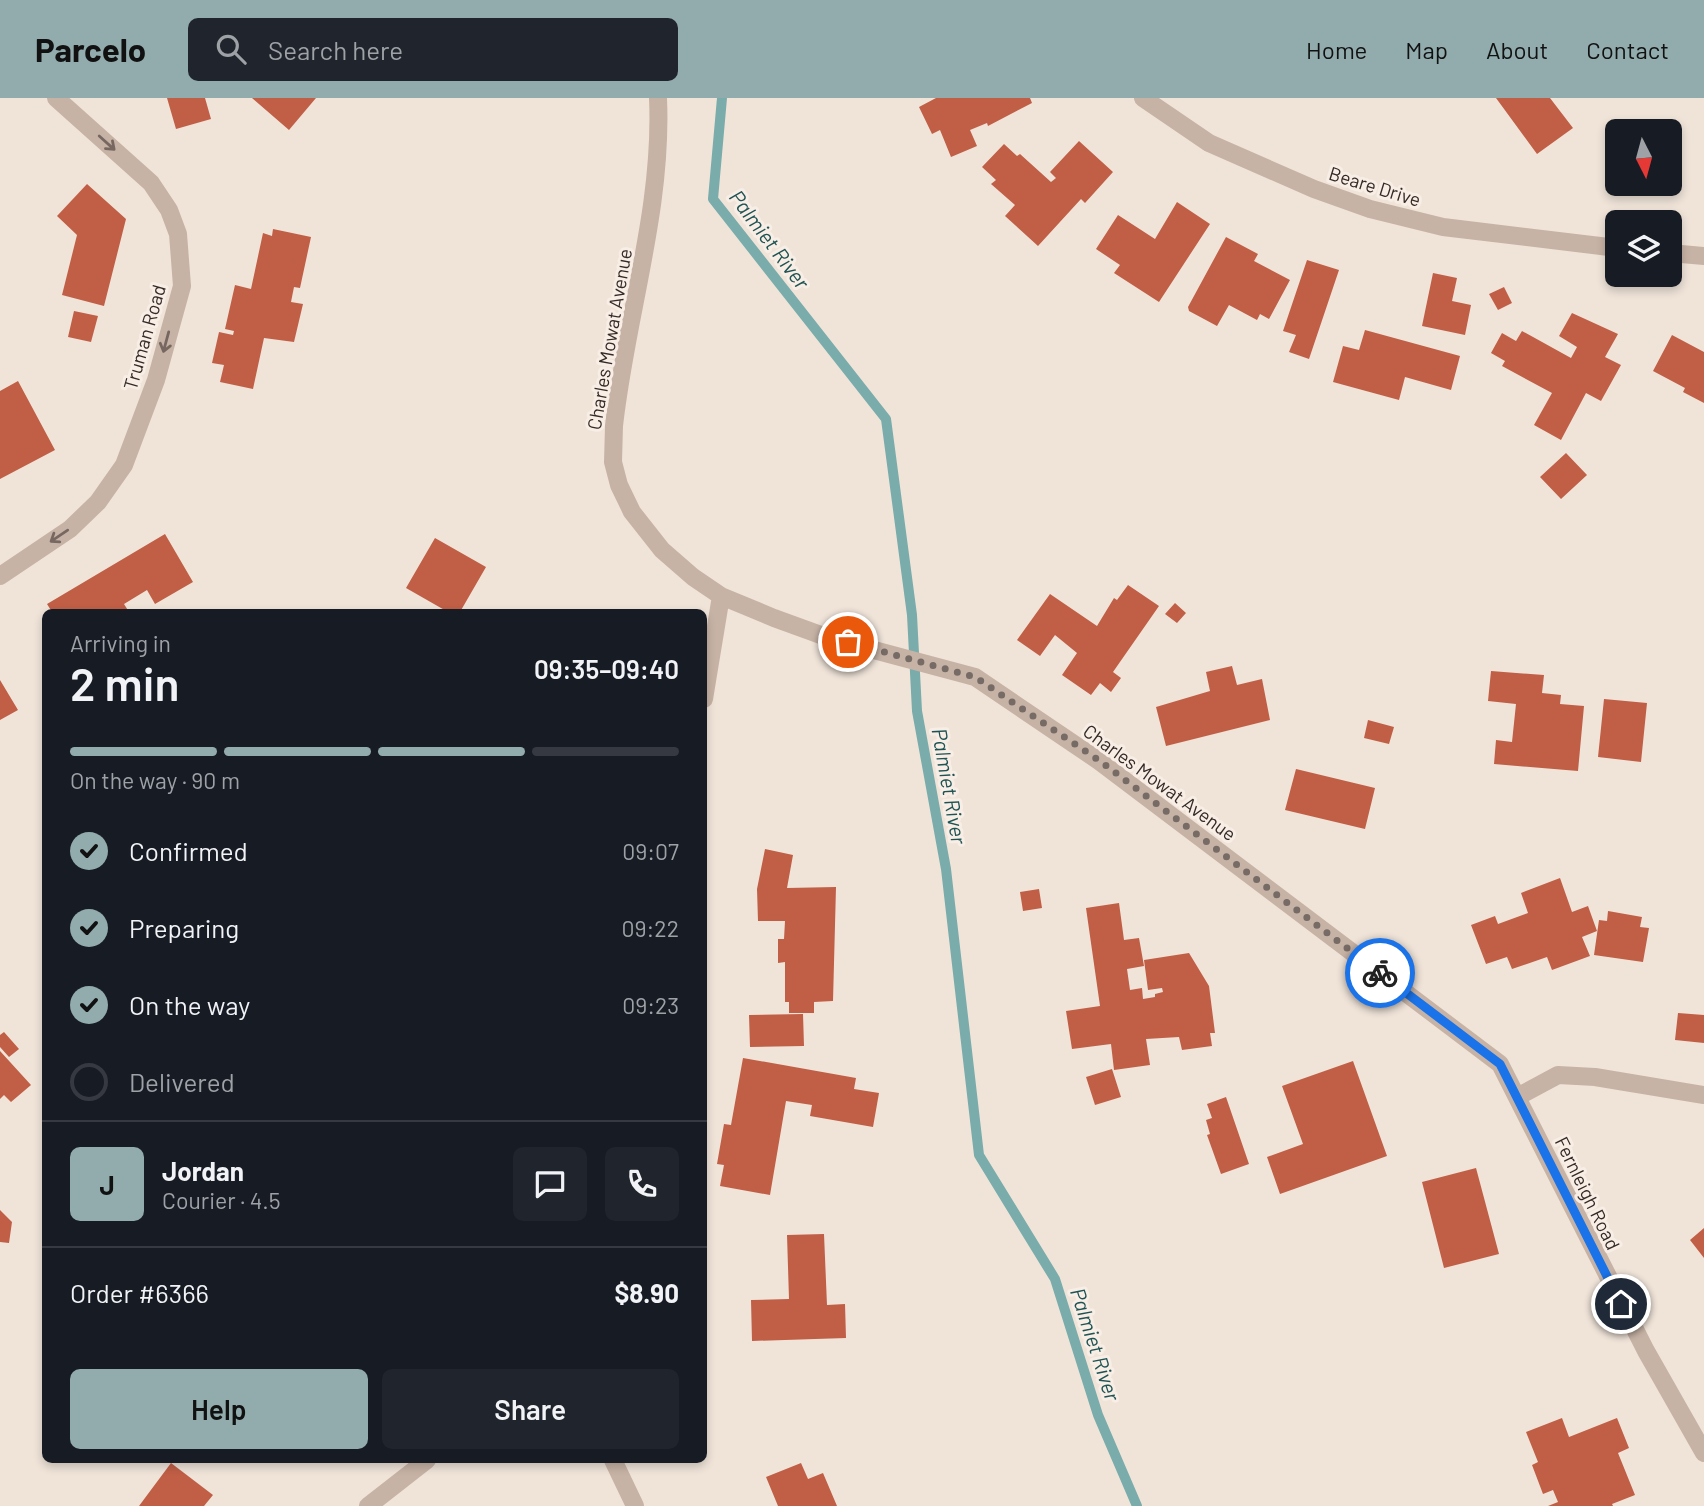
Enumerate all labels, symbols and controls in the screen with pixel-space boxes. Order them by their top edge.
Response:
search box [188,18,678,81]
text: Parcelo [35,29,146,69]
icon: search [212,30,250,68]
text: Search here [268,34,403,65]
text: Home [1306,35,1367,64]
text: Map [1405,35,1448,64]
text: About [1486,35,1548,64]
text: Contact [1586,35,1669,64]
north arrow [1605,119,1682,196]
map controls [1605,119,1682,287]
one-way arrow [98,135,116,151]
street label: Beare Drive [1326,161,1424,211]
water label: Palmiet River [725,185,816,294]
button: layers [1605,210,1682,287]
street label: Charles Mowat Avenue [582,247,636,431]
street label: Truman Road [118,282,170,392]
one-way arrow [159,331,172,353]
one-way arrow [50,529,70,543]
pin [818,612,878,672]
icon: bag [829,623,867,661]
text: Arriving in [70,629,171,657]
text: 09:35–09:40 [534,653,679,684]
text: 2 min [70,655,179,710]
street label: Charles Mowat Avenue [1079,719,1241,845]
water label: Palmiet River [928,726,973,846]
text: On the way · 90 m [70,766,240,794]
icon: check [70,832,108,870]
text: Confirmed [129,835,248,866]
text: 09:07 [622,837,679,865]
icon: check [70,909,108,947]
text: Preparing [129,912,239,943]
text: 09:22 [622,914,679,942]
courier [1345,938,1415,1008]
icon: bike [1361,954,1399,992]
icon: check [70,986,108,1024]
text: On the way [129,989,250,1020]
text: 09:23 [622,991,679,1019]
text: Delivered [129,1066,235,1097]
street label: Fernleigh Road [1551,1133,1625,1253]
button: chat [513,1147,587,1221]
button: phone [605,1147,679,1221]
text: Jordan [162,1155,244,1186]
text: J [99,1169,115,1200]
text: Courier · 4.5 [162,1186,281,1214]
pin [1591,1274,1651,1334]
text: Order #6366 [70,1277,209,1308]
text: $8.90 [614,1277,679,1308]
water label: Palmiet River [1066,1284,1126,1404]
icon: home [1602,1285,1640,1323]
button: Help [70,1369,368,1449]
button: Share [382,1369,679,1449]

